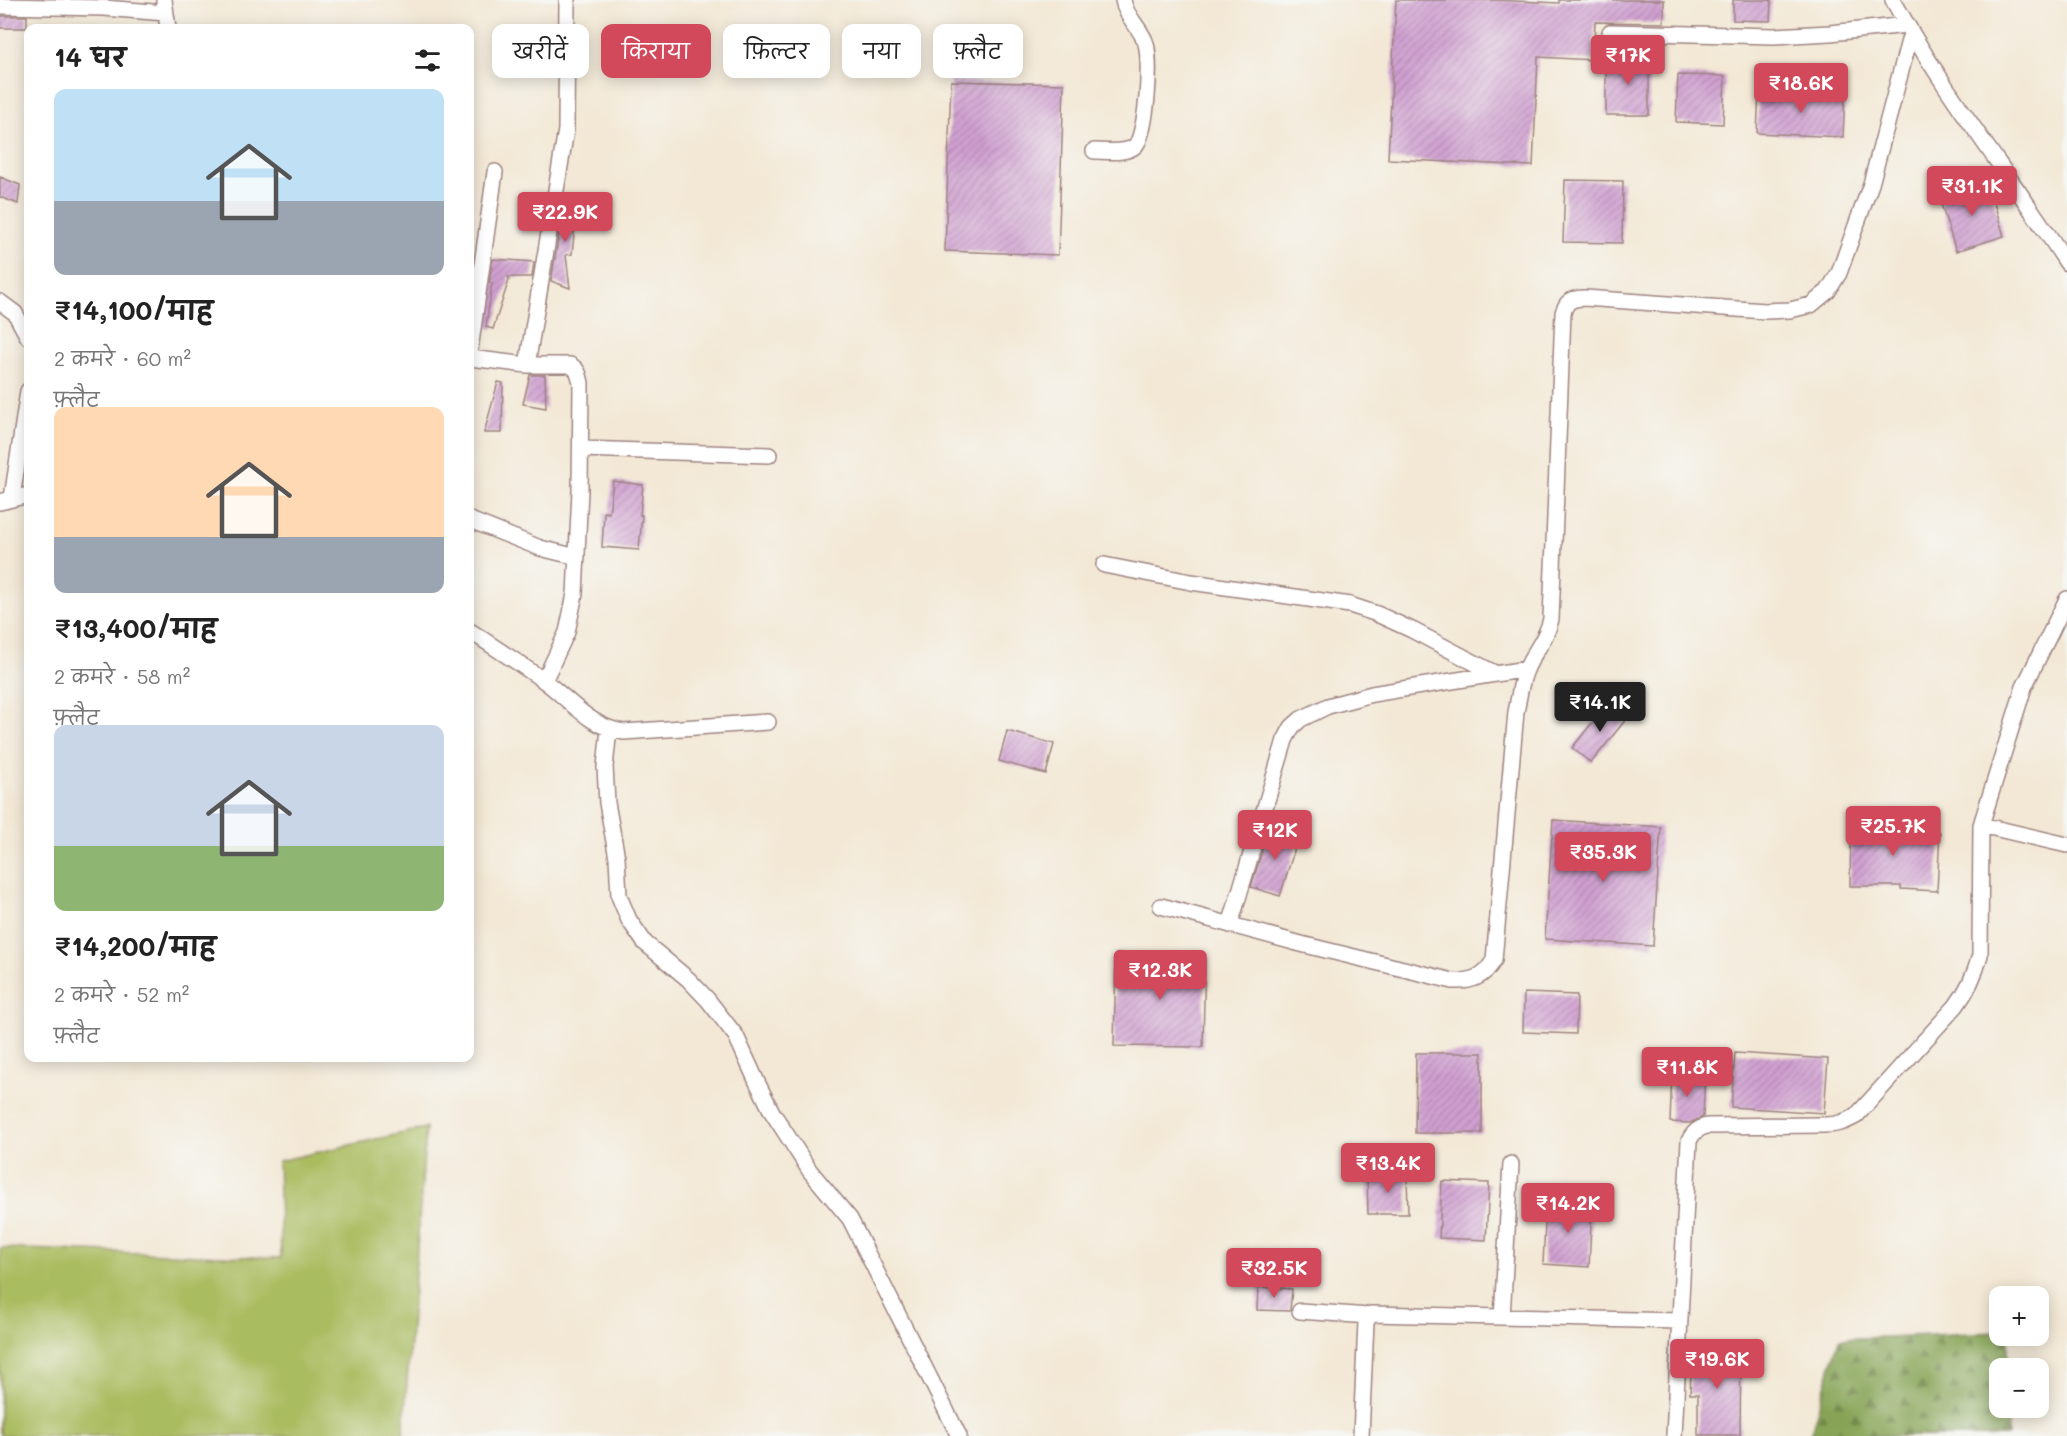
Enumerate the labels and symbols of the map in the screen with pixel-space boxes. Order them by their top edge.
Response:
pin: ₹17K [1592,35,1664,86]
pin: ₹18.6K [1752,63,1850,114]
pin: ₹31.1K [1923,166,2021,217]
pin: ₹22.9K [516,192,614,243]
pin: ₹14.1K [1551,682,1649,733]
pin: ₹25.7K [1844,806,1942,857]
pin: ₹12K [1239,810,1311,861]
pin: ₹35.3K [1554,832,1652,883]
pin: ₹12.3K [1111,950,1209,1001]
pin: ₹11.8K [1638,1047,1736,1098]
pin: ₹13.4K [1339,1143,1437,1194]
pin: ₹14.2K [1519,1183,1617,1234]
pin: ₹32.5K [1225,1248,1323,1299]
pin: ₹19.6K [1668,1339,1766,1390]

